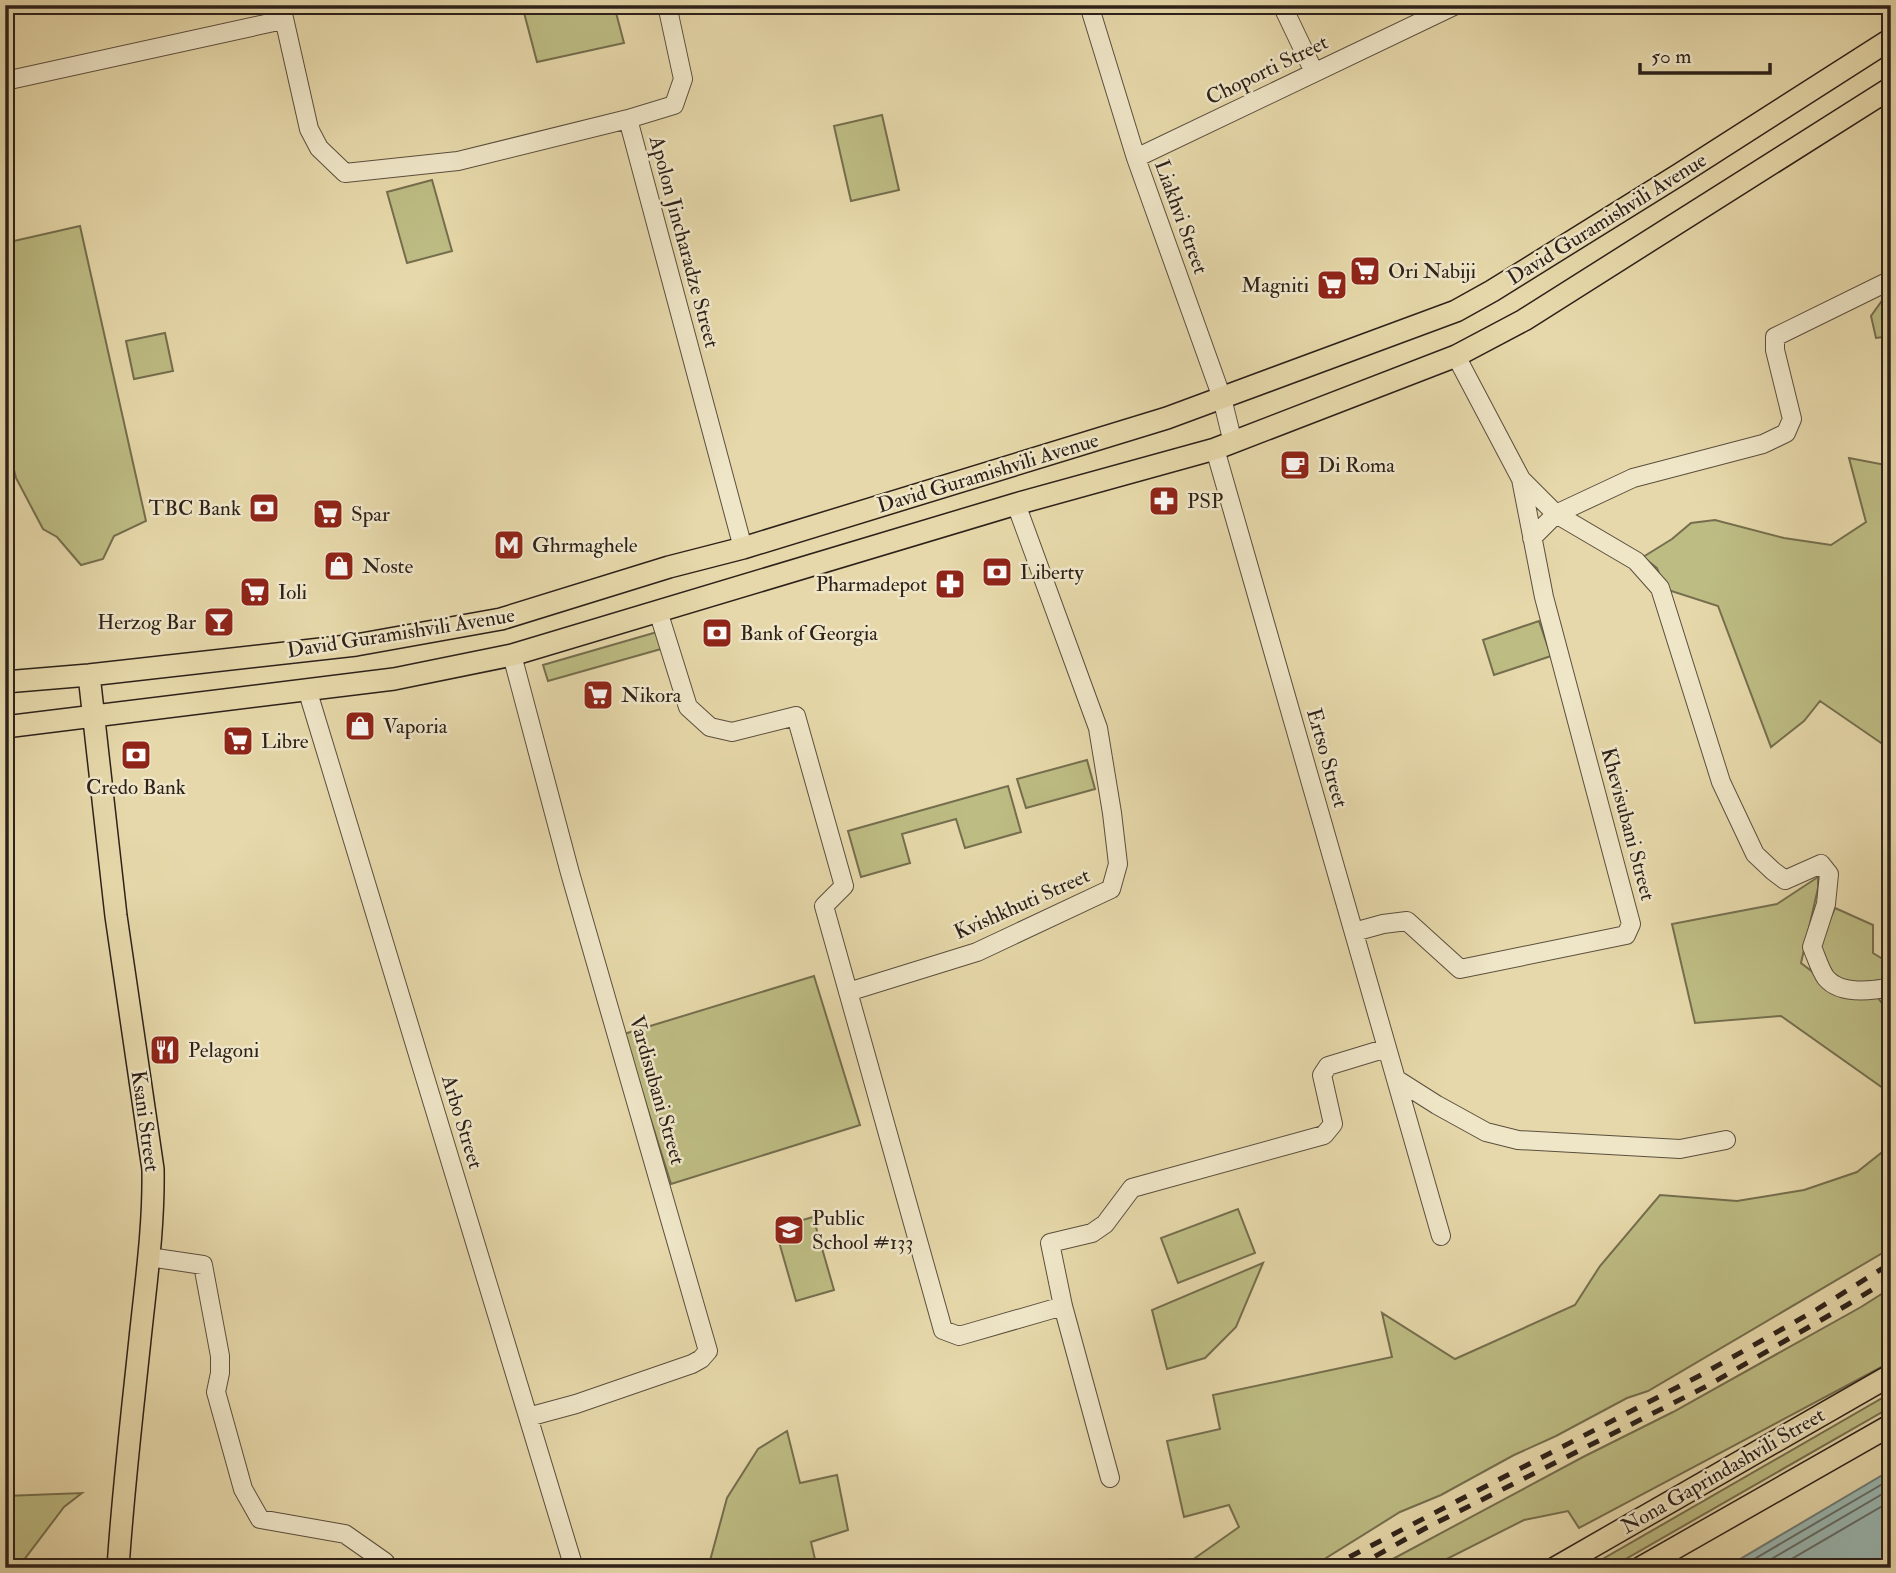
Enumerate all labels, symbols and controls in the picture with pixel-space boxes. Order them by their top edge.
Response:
street label: Choporti Street [1202,29,1333,111]
scale bar [1640,32,1770,76]
text: 50 m [1651,43,1692,70]
street label: Apolon Jincharadze Street [642,132,725,351]
street label: David Guramishvili Avenue [1502,146,1712,291]
street label: Liakhvi Street [1148,156,1214,278]
supermarket icon: Ori Nabiji [1348,254,1382,288]
place label: Ori Nabiji [1388,258,1476,285]
supermarket icon: Magniti [1315,268,1349,302]
place label: Magniti [1241,272,1309,299]
street label: David Guramishvili Avenue [874,426,1102,520]
cafe icon: Di Roma [1278,448,1312,482]
place label: Di Roma [1318,452,1395,479]
pharmacy icon: PSP [1147,484,1181,518]
place label: PSP [1187,488,1223,515]
bank icon: TBC Bank [247,491,281,525]
place label: TBC Bank [149,495,241,522]
supermarket icon: Spar [311,497,345,531]
place label: Spar [351,501,390,528]
metro station icon: Ghrmaghele [492,528,526,562]
place label: Ghrmaghele [532,532,638,559]
shop icon: Noste [322,549,356,583]
place label: Noste [362,553,413,580]
bank icon: Liberty [980,555,1014,589]
place label: Liberty [1020,559,1084,586]
pharmacy icon: Pharmadepot [933,567,967,601]
place label: Pharmadepot [816,571,927,598]
supermarket icon: Ioli [238,575,272,609]
place label: Ioli [278,579,308,606]
street label: David Guramishvili Avenue [285,602,517,664]
bar icon: Herzog Bar [202,605,236,639]
place label: Herzog Bar [97,609,196,636]
bank icon: Bank of Georgia [700,616,734,650]
place label: Bank of Georgia [740,620,878,647]
supermarket icon: Nikora [581,678,615,712]
place label: Nikora [621,682,682,709]
street label: Ertso Street [1300,705,1354,811]
shop icon: Vaporia [343,709,377,743]
place label: Vaporia [383,713,448,740]
supermarket icon: Libre [221,724,255,758]
place label: Libre [261,728,309,755]
bank icon: Credo Bank [119,738,153,772]
street label: Khevisubani Street [1595,744,1661,904]
place label: Credo Bank [86,774,186,801]
street label: Kvishkhuti Street [950,862,1094,946]
street label: Vardisubani Street [623,1012,691,1168]
restaurant icon: Pelagoni [148,1033,182,1067]
place label: Pelagoni [188,1037,260,1064]
street label: Ksani Street [125,1069,165,1174]
street label: Arbo Street [435,1071,489,1172]
place label: Public School #133 [812,1205,913,1256]
school or university icon: Public School #133 [772,1213,806,1247]
street label: Nona Gaprindashvili Street [1616,1402,1830,1540]

